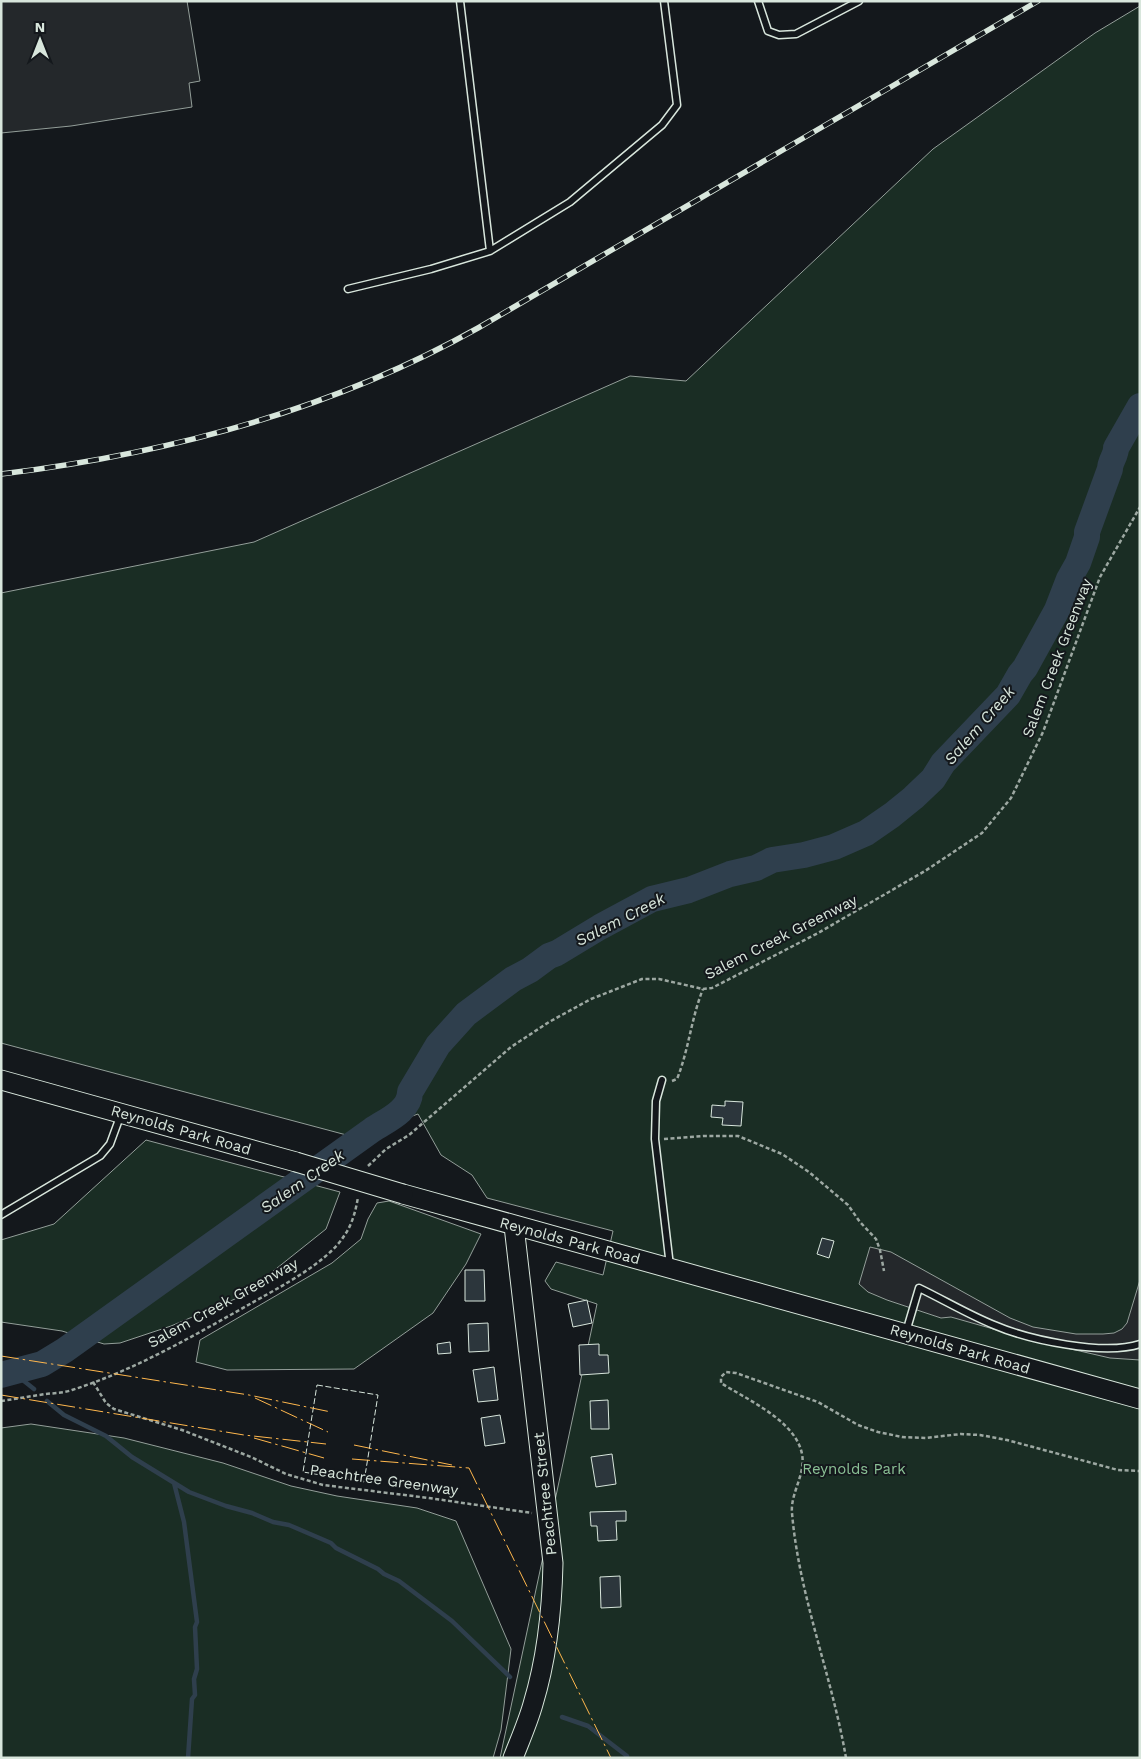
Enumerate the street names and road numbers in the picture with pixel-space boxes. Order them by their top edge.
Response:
street label: Salem Creek Greenway [1018,576,1096,740]
street label: Salem Creek Greenway [702,891,860,983]
street label: Reynolds Park Road [109,1101,253,1159]
street label: Reynolds Park Road [498,1214,642,1268]
street label: Salem Creek Greenway [145,1254,301,1352]
street label: Reynolds Park Road [888,1320,1032,1378]
street label: Peachtree Street [530,1431,560,1556]
street label: Peachtree Greenway [309,1461,460,1499]

